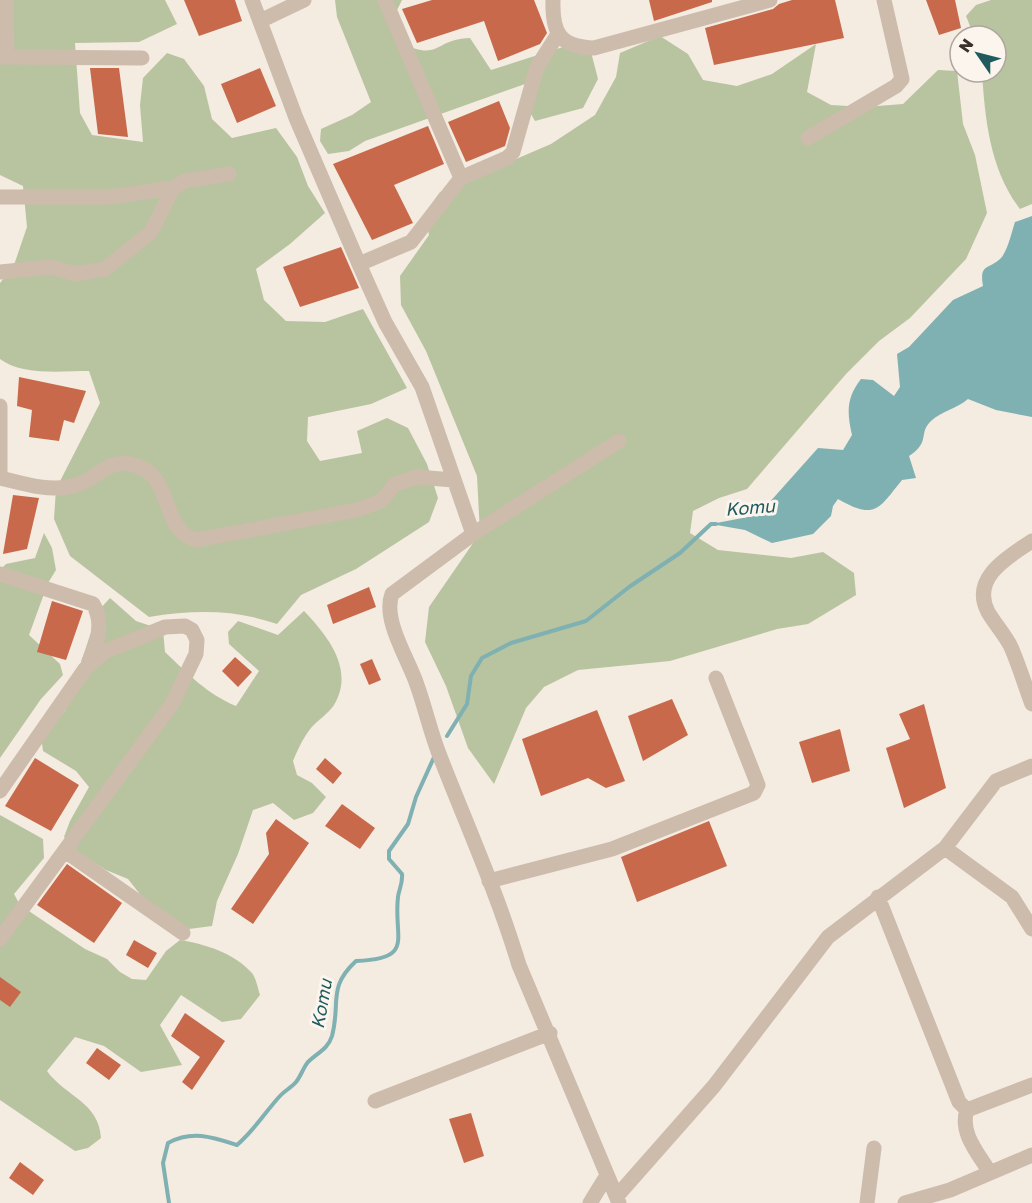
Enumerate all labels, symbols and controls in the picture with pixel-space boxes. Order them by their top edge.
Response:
north arrow [948,24,1008,84]
text: N [954,35,977,56]
water label: Komu [724,494,777,520]
water label: Komu [306,976,336,1030]

